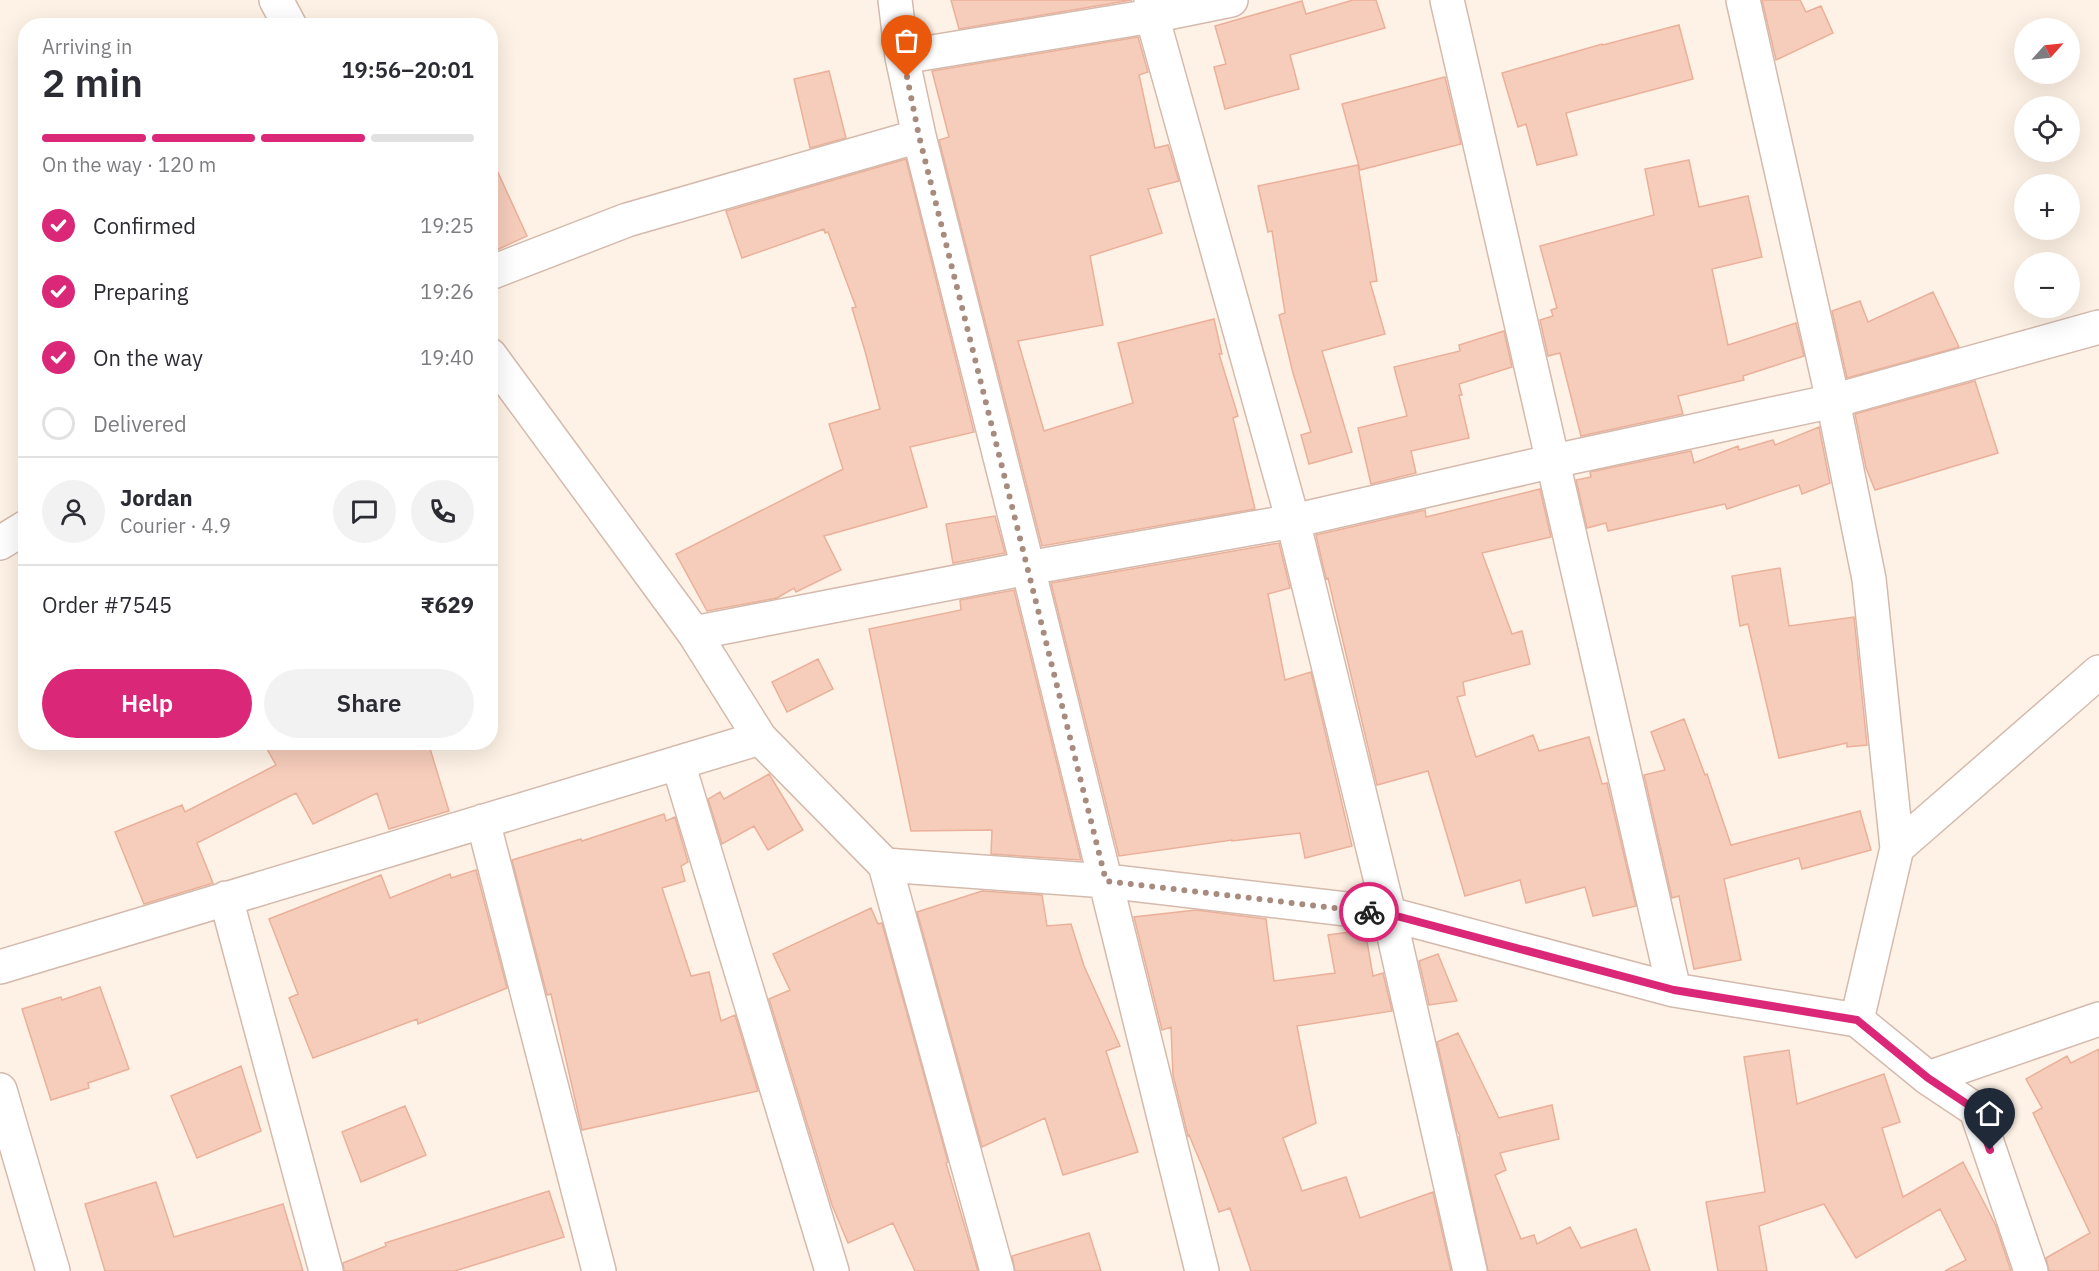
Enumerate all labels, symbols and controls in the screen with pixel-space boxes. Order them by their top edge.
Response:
pin [881,15,932,77]
north arrow [2014,18,2080,84]
map controls [2014,18,2080,318]
icon: bag [890,24,923,57]
text: Arriving in [42,33,132,60]
text: 19:56–20:01 [341,55,474,84]
text: 2 min [42,57,143,108]
button: locate [2014,96,2080,162]
text: On the way · 120 m [42,151,216,178]
button: + [2014,174,2080,240]
icon: check [42,209,75,242]
text: Confirmed [93,211,196,240]
text: 19:25 [420,212,474,239]
button: − [2014,252,2080,318]
icon: check [42,275,75,308]
text: Preparing [93,277,188,306]
text: 19:26 [420,278,474,305]
icon: check [42,341,75,374]
text: On the way [93,343,203,372]
text: 19:40 [420,344,474,371]
text: Delivered [93,409,187,438]
button: person [42,480,105,543]
button: chat [333,480,396,543]
button: phone [411,480,474,543]
text: Jordan [120,483,193,512]
text: Courier · 4.9 [120,512,231,539]
text: Order #7545 [42,590,172,619]
text: ₹629 [421,590,474,619]
button: Help [42,669,252,738]
button: Share [264,669,474,738]
courier [1339,882,1399,942]
icon: bike [1353,896,1386,929]
pin [1964,1088,2015,1150]
icon: home [1973,1097,2006,1130]

